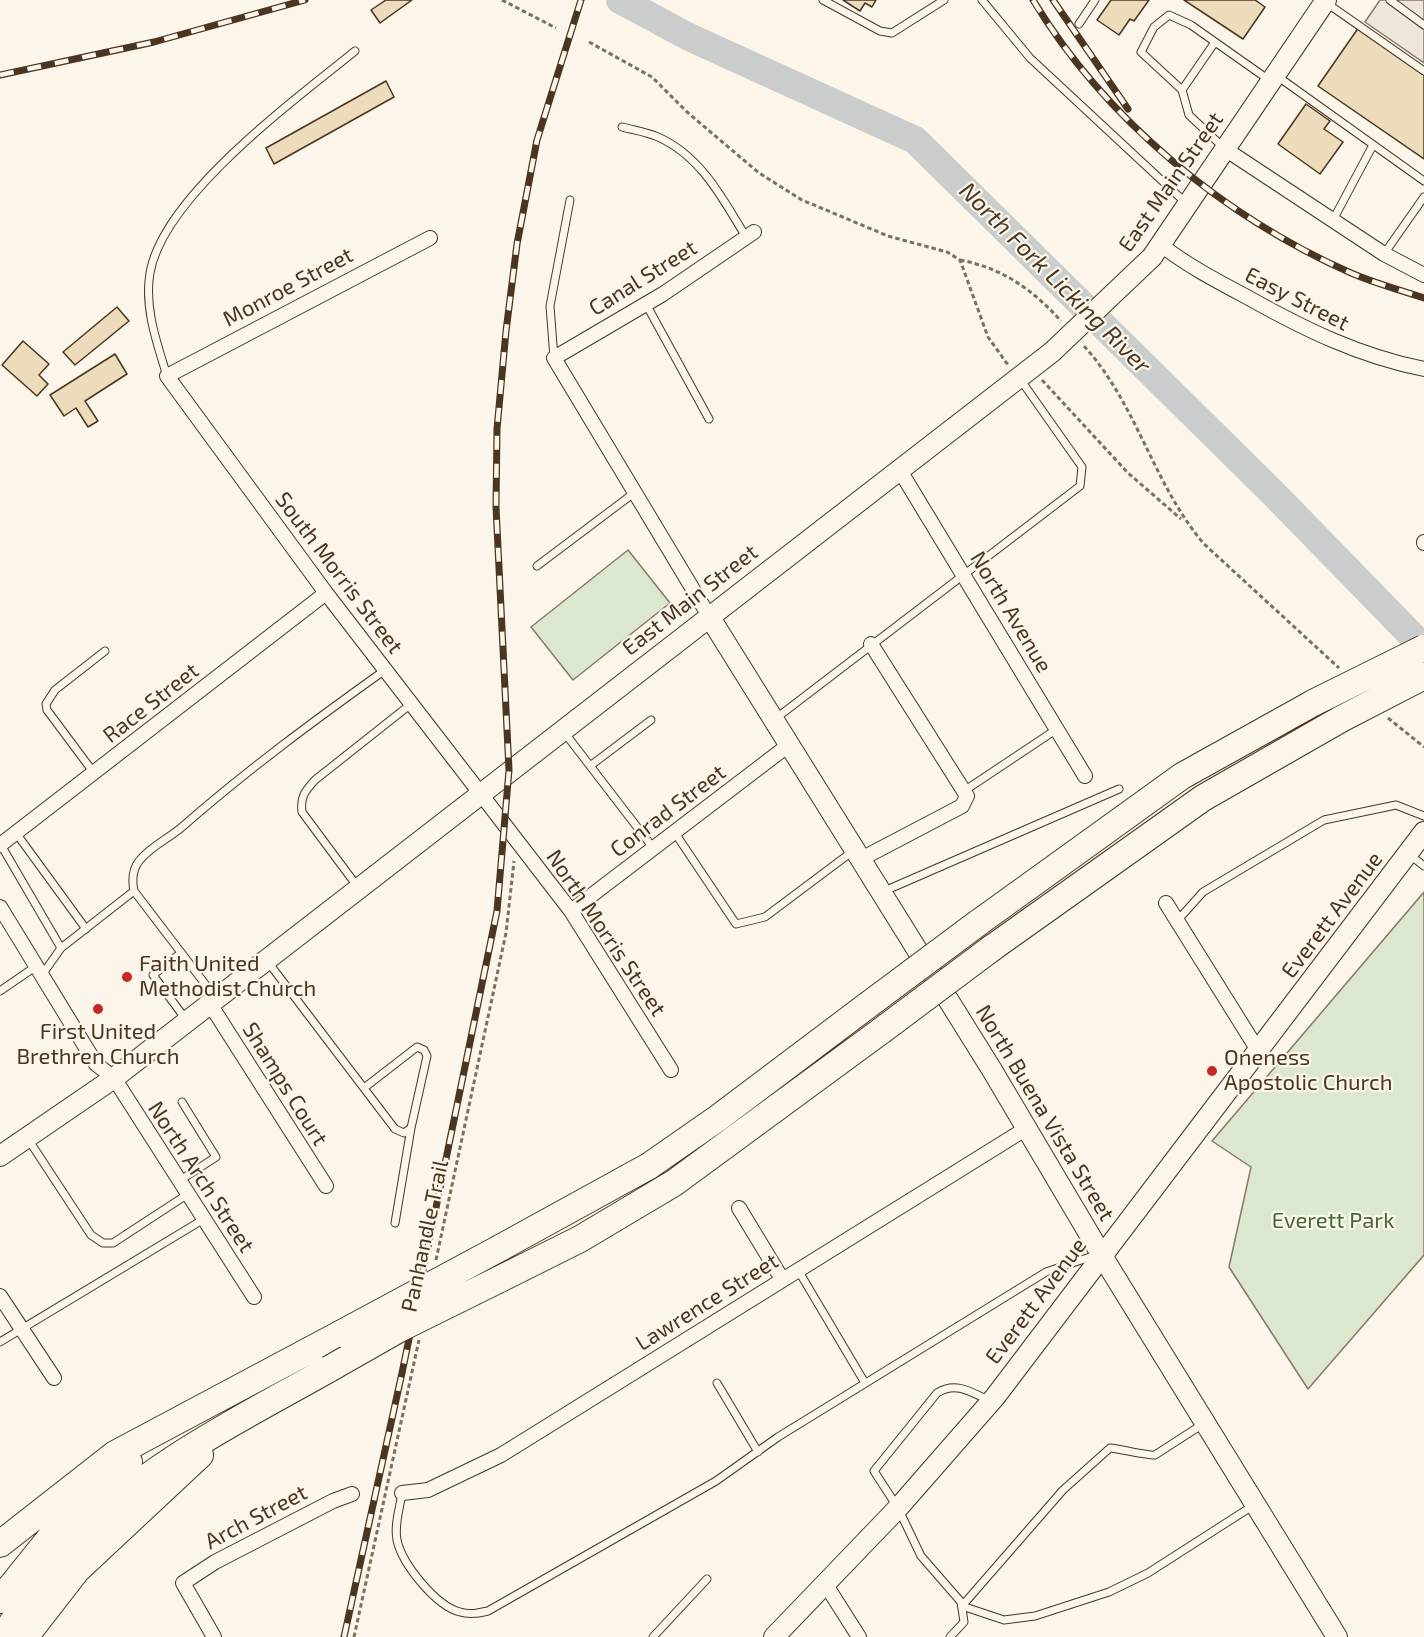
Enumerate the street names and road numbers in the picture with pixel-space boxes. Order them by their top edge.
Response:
street label: East Main Street [1113,107,1229,257]
street label: Canal Street [584,234,702,322]
street label: Monroe Street [218,242,358,332]
street label: Easy Street [1241,262,1353,336]
street label: South Morris Street [270,487,408,659]
street label: East Main Street [617,539,763,661]
street label: North Avenue [965,547,1057,677]
street label: Race Street [98,657,204,749]
street label: Conrad Street [605,759,731,863]
street label: North Morris Street [541,845,671,1021]
street label: Everett Avenue [1276,847,1388,983]
street label: North Buena Vista Street [970,1000,1120,1226]
street label: Shamps Court [237,1018,333,1150]
street label: North Arch Street [142,1097,260,1257]
street label: Panhandle Trail [396,1158,454,1314]
street label: Everett Avenue [980,1233,1092,1369]
street label: Lawrence Street [631,1248,783,1356]
street label: Arch Street [200,1479,312,1555]

